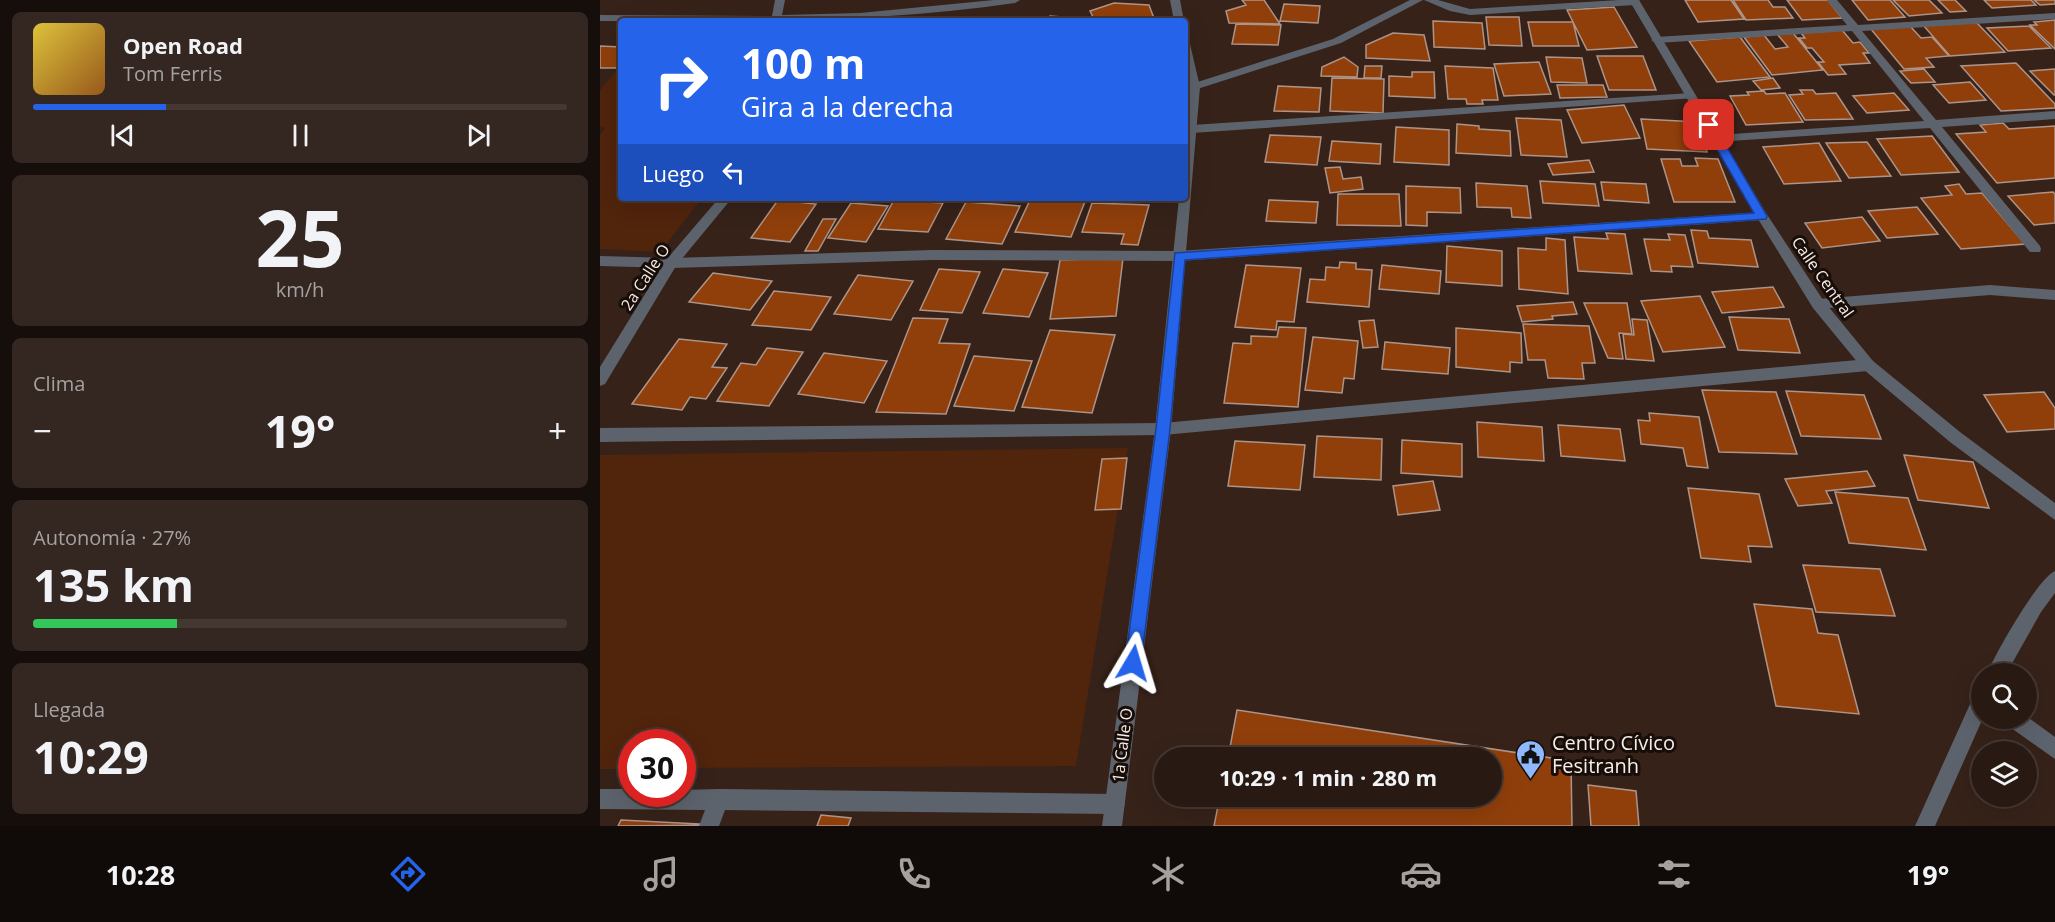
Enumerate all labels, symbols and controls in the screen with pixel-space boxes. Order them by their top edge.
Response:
text: Open Road [123,30,243,60]
text: 100 m [741,34,865,91]
icon: right [642,42,720,120]
text: Tom Ferris [123,60,222,87]
text: Gira a la derecha [741,88,954,125]
pin [1683,99,1734,150]
icon: arrive [1692,108,1725,141]
icon: previous [106,119,139,152]
icon: pause [284,119,317,152]
icon: next [462,119,495,152]
icon: left [717,156,750,189]
text: Luego [642,158,705,188]
text: 25 [255,184,345,290]
street label: Calle Central [1787,232,1859,322]
street label: 2a Calle O [615,240,675,314]
text: km/h [276,276,324,303]
text: Clima [33,370,85,397]
text: 19° [265,400,335,461]
text: − [33,408,52,453]
text: + [548,408,567,453]
text: Autonomía · 27% [33,524,191,551]
text: 135 km [33,554,194,615]
position arrow [1101,631,1165,695]
map controls [1971,663,2037,807]
button: search [1971,663,2037,729]
text: Llegada [33,696,105,723]
street label: 1a Calle O [1107,707,1137,783]
text: 10:29 [33,726,149,787]
speed limit sign: 30 [618,729,696,807]
place label: Centro Cívico Fesitranh [1552,729,1675,779]
public building icon: Centro Cívico Fesitranh [1515,738,1547,780]
button: layers [1971,741,2037,807]
text: 10:29 · 1 min · 280 m [1219,762,1437,792]
icon: directions [387,853,429,895]
icon: music [640,853,682,895]
icon: phone [893,853,935,895]
icon: climate [1147,853,1189,895]
icon: car [1400,853,1442,895]
icon: filters [1653,853,1695,895]
text: 10:28 [106,856,175,893]
text: 19° [1907,856,1949,893]

